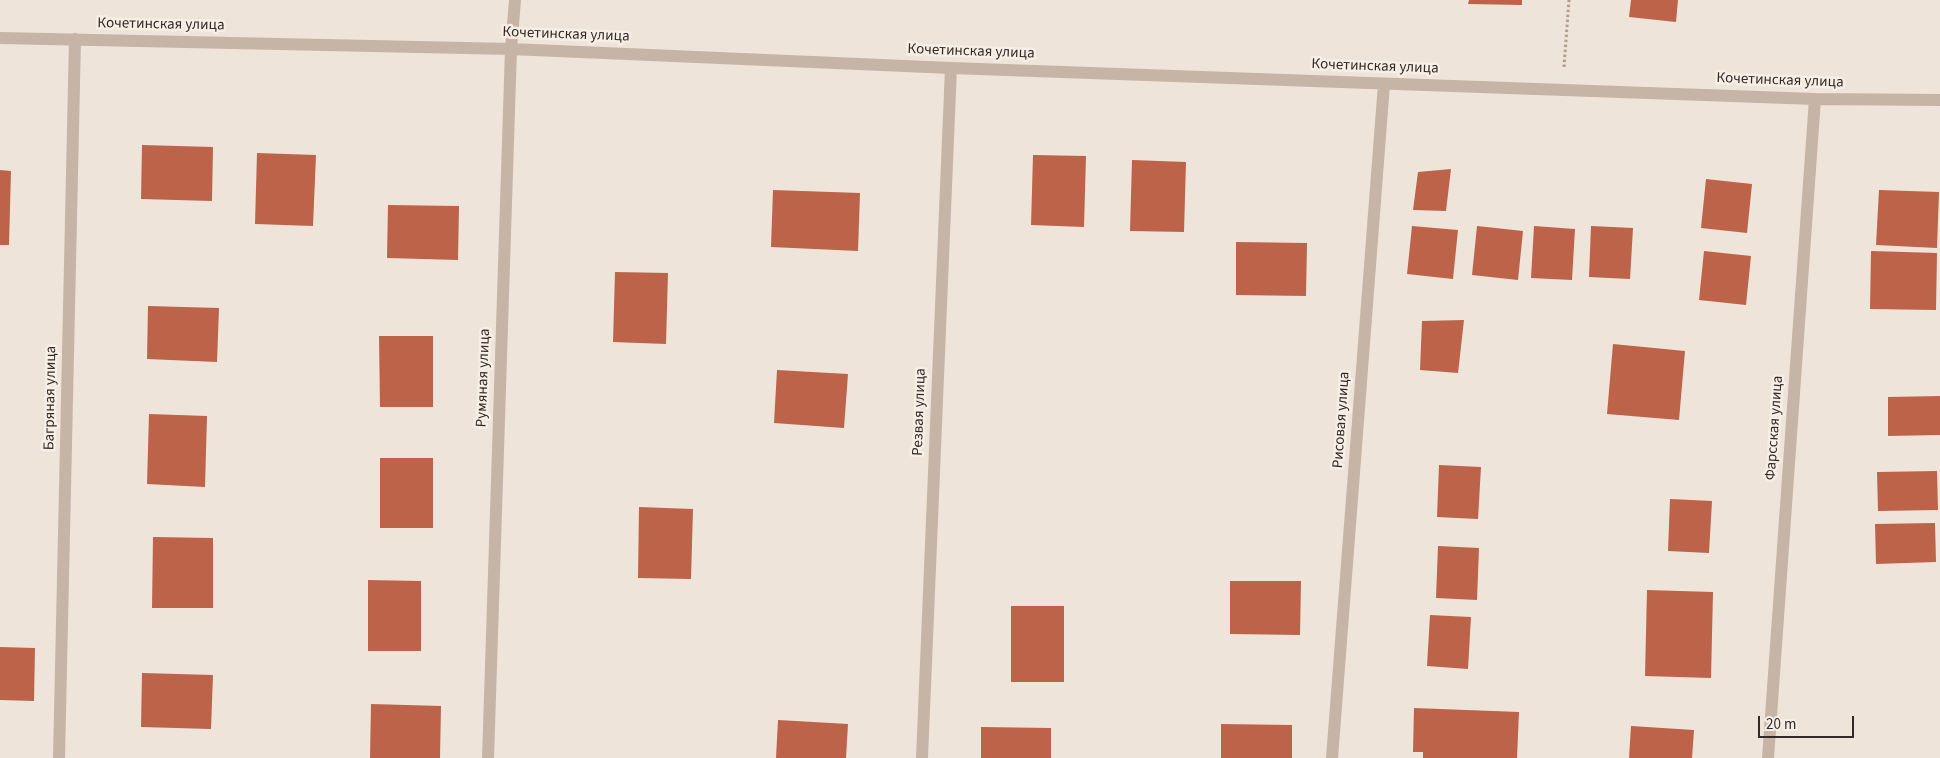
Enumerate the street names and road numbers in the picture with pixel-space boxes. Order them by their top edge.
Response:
street label: Кочетинская улица [97,15,225,35]
street label: Кочетинская улица [502,24,630,46]
street label: Кочетинская улица [907,41,1035,63]
street label: Кочетинская улица [1311,56,1439,78]
street label: Кочетинская улица [1716,70,1844,92]
street label: Румяная улица [473,328,495,428]
street label: Багряная улица [41,346,61,450]
street label: Резвая улица [909,368,931,456]
street label: Рисовая улица [1330,371,1354,469]
street label: Фарсская улица [1762,375,1788,481]

